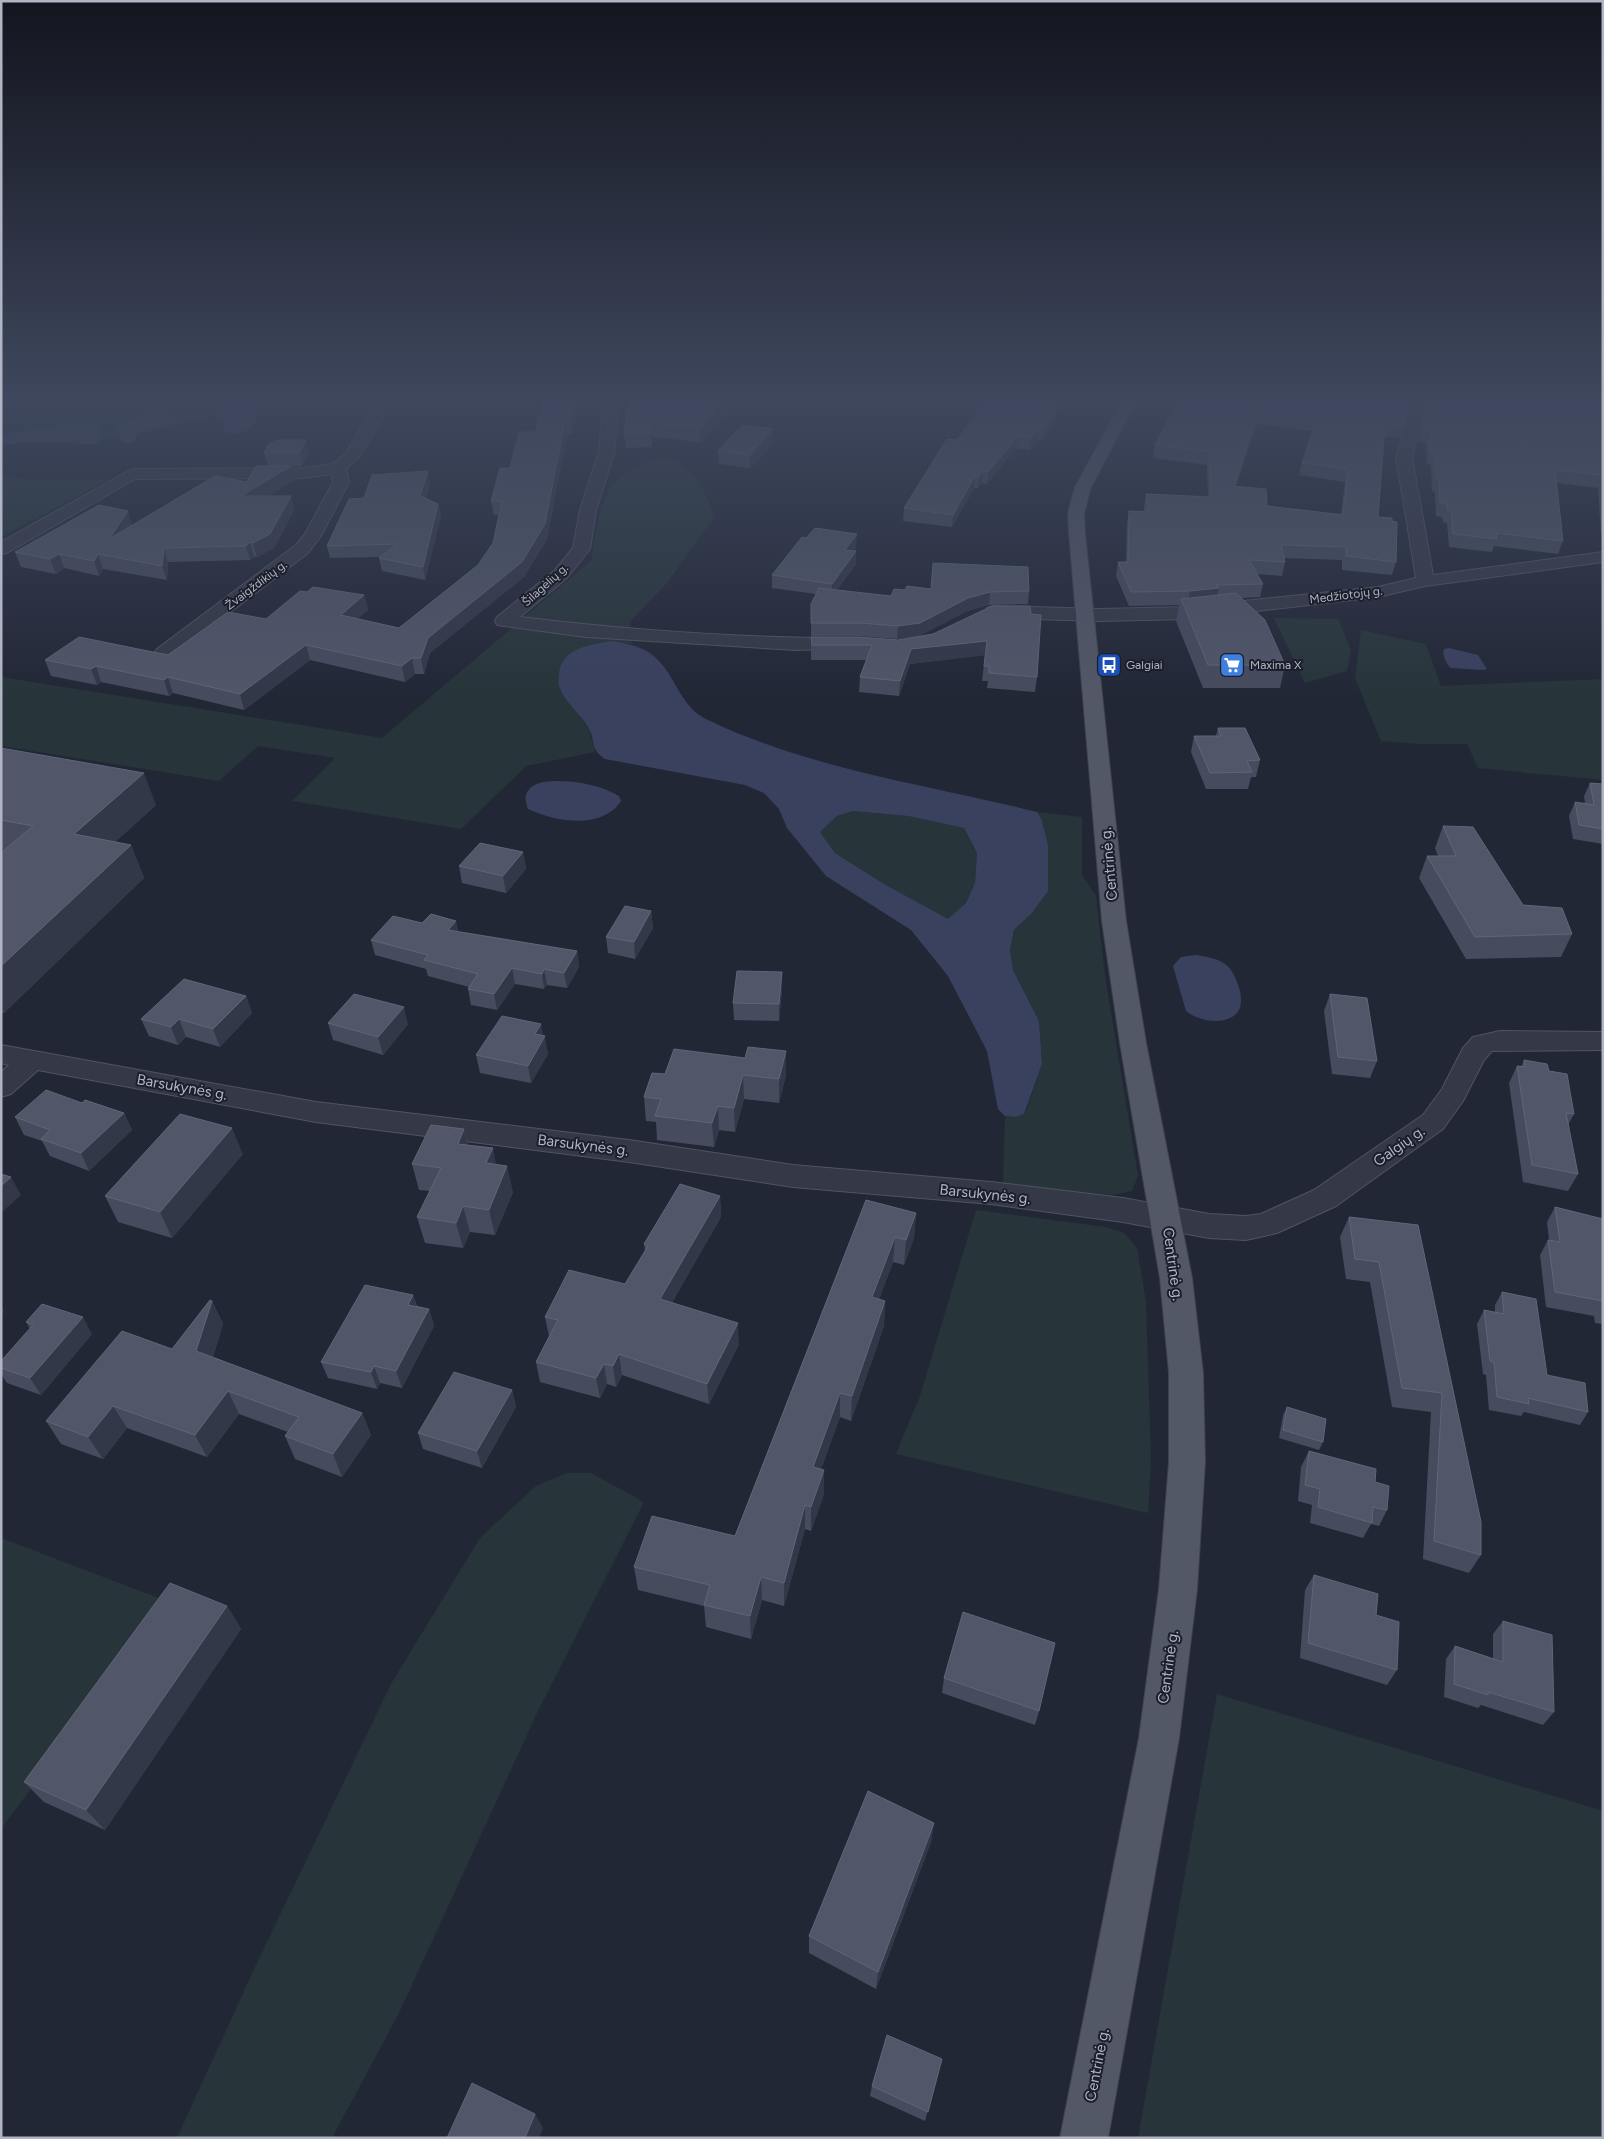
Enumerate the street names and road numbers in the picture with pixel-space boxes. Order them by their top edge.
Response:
street label: Žvaigždikių g. [223,557,289,613]
street label: Šilagėlių g. [519,561,571,609]
street label: Medžiotojų g. [1309,584,1383,606]
street label: Centrinė g. [1097,826,1121,902]
street label: Barsukynės g. [135,1070,229,1104]
street label: Galgių g. [1370,1122,1428,1170]
street label: Barsukynės g. [536,1130,630,1160]
street label: Barsukynės g. [939,1180,1031,1208]
street label: Centrinė g. [1159,1226,1187,1302]
street label: Centrinė g. [1154,1629,1182,1705]
street label: Centrinė g. [1081,2027,1113,2103]

